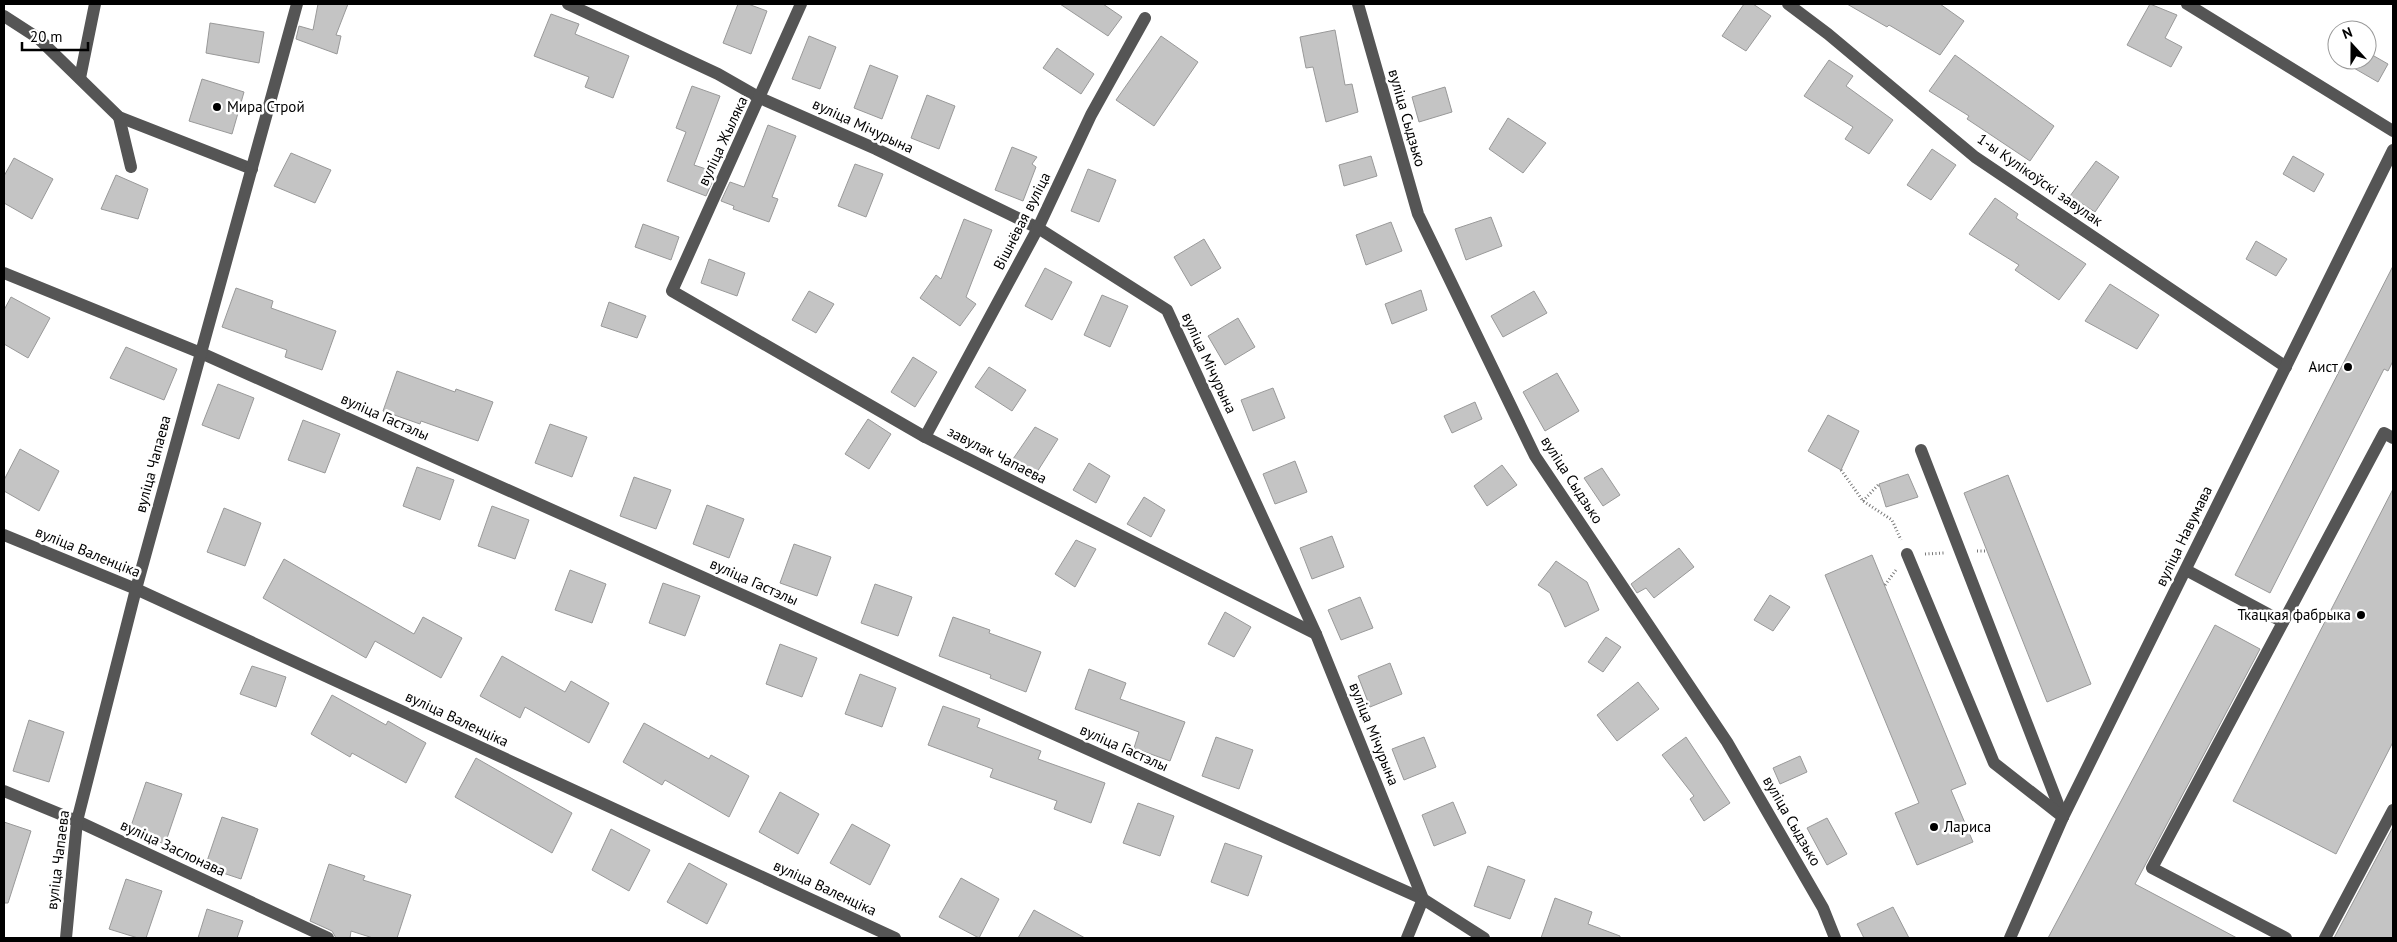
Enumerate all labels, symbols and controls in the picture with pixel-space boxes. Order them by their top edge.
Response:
scale bar [22,20,89,52]
north arrow [2327,20,2377,70]
text: N [2340,23,2355,43]
text: 20 m [30,27,63,46]
street label: вуліца Сыдзько [1384,67,1430,169]
street label: вуліца Жыляка [693,93,752,189]
street label: вуліца Мічурына [810,94,917,157]
place label: Мира Строй [227,97,305,116]
marker: Мира Строй [211,101,223,113]
street label: 1-ы Кулікоўскі завулак [1974,129,2108,231]
street label: Вішнёвая вуліца [989,169,1054,273]
street label: вуліца Мічурына [1178,309,1241,416]
place label: Аист [2309,357,2338,376]
marker: Аист [2342,361,2354,373]
street label: вуліца Гастэлы [338,389,432,444]
street label: вуліца Чапаева [130,413,175,515]
street label: завулак Чапаева [944,421,1050,488]
street label: вуліца Сыдзько [1537,432,1608,527]
street label: вуліца Навумава [2151,482,2216,589]
street label: вуліца Валенціка [33,522,144,581]
street label: вуліца Гастэлы [707,554,801,609]
place label: Ткацкая фабрыка [2237,605,2351,624]
marker: Ткацкая фабрыка [2355,609,2367,621]
street label: вуліца Мічурына [1345,680,1404,788]
street label: вуліца Валенціка [403,686,512,751]
street label: вуліца Гастэлы [1077,720,1171,775]
street label: вуліца Сыдзько [1759,772,1826,869]
street label: вуліца Чапаева [42,809,73,911]
street label: вуліца Заслонава [118,815,229,880]
place label: Лариса [1943,817,1991,836]
marker: Лариса [1928,821,1940,833]
street label: вуліца Валенціка [771,855,880,920]

